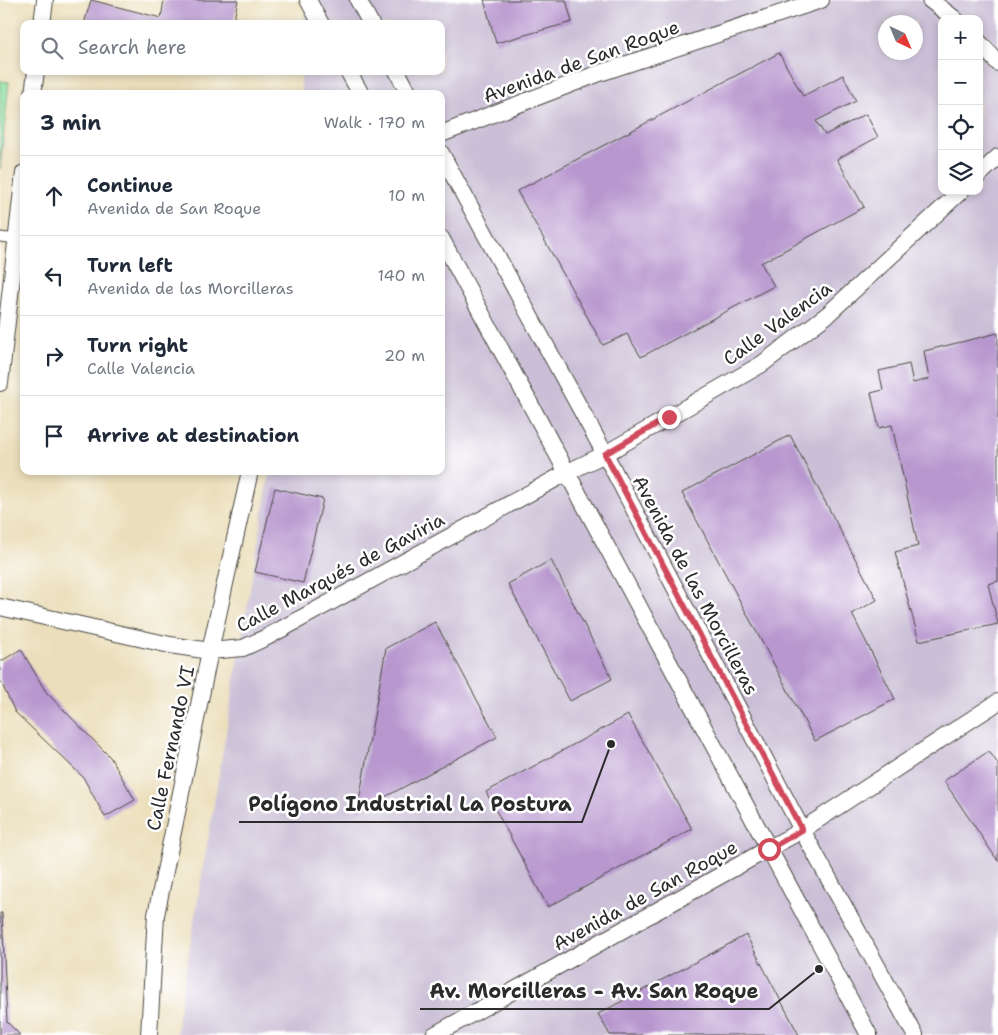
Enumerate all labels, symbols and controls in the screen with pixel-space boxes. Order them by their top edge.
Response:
street label: Avenida de San Roque [480,14,683,109]
north arrow [878,15,923,60]
map controls [938,15,983,195]
button: + [938,15,983,60]
search box [20,20,445,75]
icon: search [38,34,66,62]
text: Search here [78,35,187,60]
button: − [938,60,983,105]
button: locate [938,105,983,150]
text: 3 min [40,109,101,137]
text: Walk · 170 m [324,112,425,133]
button: layers [938,150,983,195]
text: Continue [87,173,173,198]
icon: ahead [40,182,68,210]
text: 10 m [388,185,425,206]
text: Avenida de San Roque [87,198,261,219]
text: Turn left [87,253,173,278]
icon: left [40,262,68,290]
text: 140 m [378,265,425,286]
street label: Calle Valencia [718,276,837,371]
text: Avenida de las Morcilleras [87,278,294,299]
text: Turn right [87,333,188,358]
icon: right [40,342,68,370]
text: 20 m [384,345,425,366]
text: Calle Valencia [87,358,195,379]
route end [658,406,681,429]
icon: arrive [40,422,68,450]
text: Arrive at destination [87,423,299,448]
street label: Avenida de las Morcilleras [627,471,764,699]
street label: Calle Marqués de Gaviria [232,507,449,638]
street label: Calle Fernando VI [141,663,200,833]
callout: Polígono Industrial La Postura [239,787,582,822]
text: Polígono Industrial La Postura [248,791,572,817]
street label: Avenida de San Roque [549,834,742,957]
route start [758,838,781,861]
callout: Av. Morcilleras - Av. San Roque [420,974,769,1009]
text: Av. Morcilleras - Av. San Roque [429,978,759,1004]

